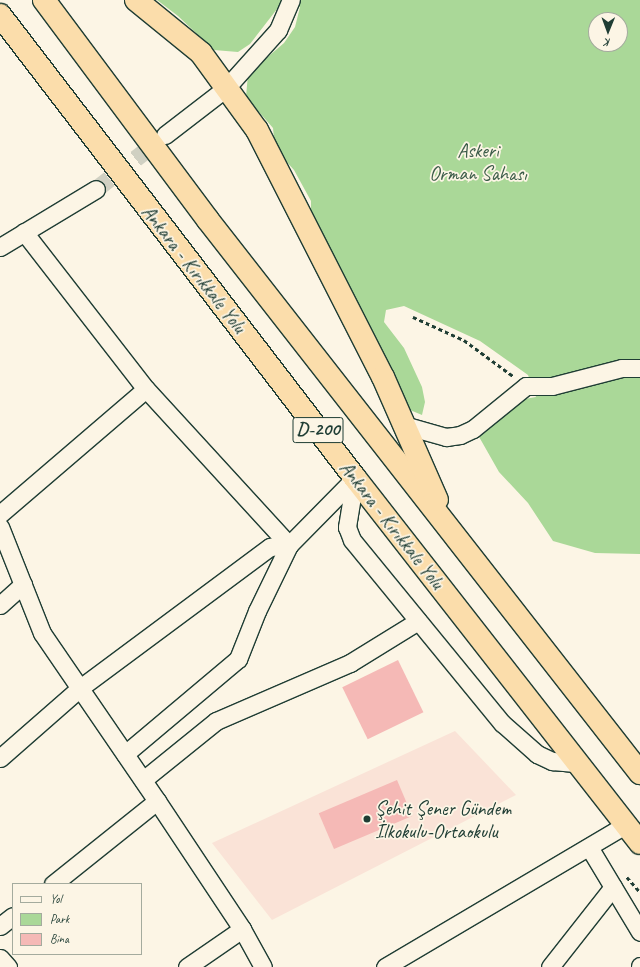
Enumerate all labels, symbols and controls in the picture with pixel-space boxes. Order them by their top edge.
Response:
north arrow [588,12,628,52]
text: K [605,36,611,50]
park label: Askeri Orman Sahası [429,138,527,185]
street label: Ankara - Kırıkkale Yolu [137,200,251,338]
road number: D-200 [292,413,344,447]
street label: Ankara - Kırıkkale Yolu [335,456,449,594]
place label: Şehit Şener Gündem İlkokulu-Ortaokulu [375,796,511,843]
marker: Şehit Şener Gündem İlkokulu-Ortaokulu [362,814,372,824]
legend [12,883,142,955]
text: Yol [50,891,62,907]
text: Park [50,911,69,927]
text: Bina [50,931,69,947]

